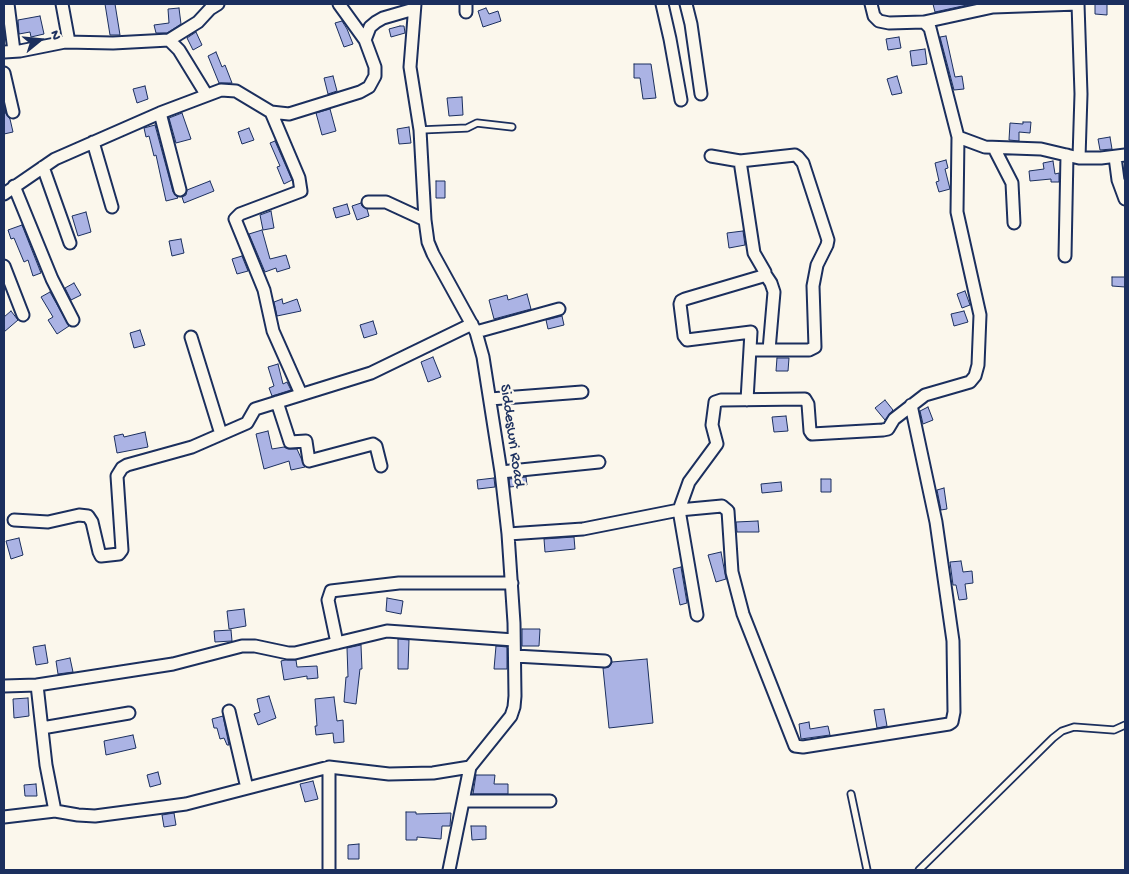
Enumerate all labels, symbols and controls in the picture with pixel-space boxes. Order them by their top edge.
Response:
north arrow [15,15,65,65]
text: N [45,29,64,42]
street label: Siddeswri Road [494,383,528,489]

